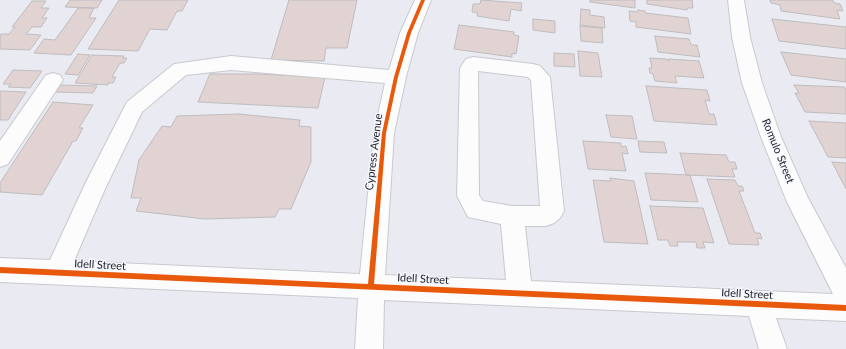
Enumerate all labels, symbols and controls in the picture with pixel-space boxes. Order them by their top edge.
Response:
street label: Cypress Avenue [363,113,385,191]
street label: Romulo Street [759,117,797,185]
street label: Idell Street [74,257,126,273]
street label: Idell Street [397,271,449,287]
street label: Idell Street [721,286,773,302]

